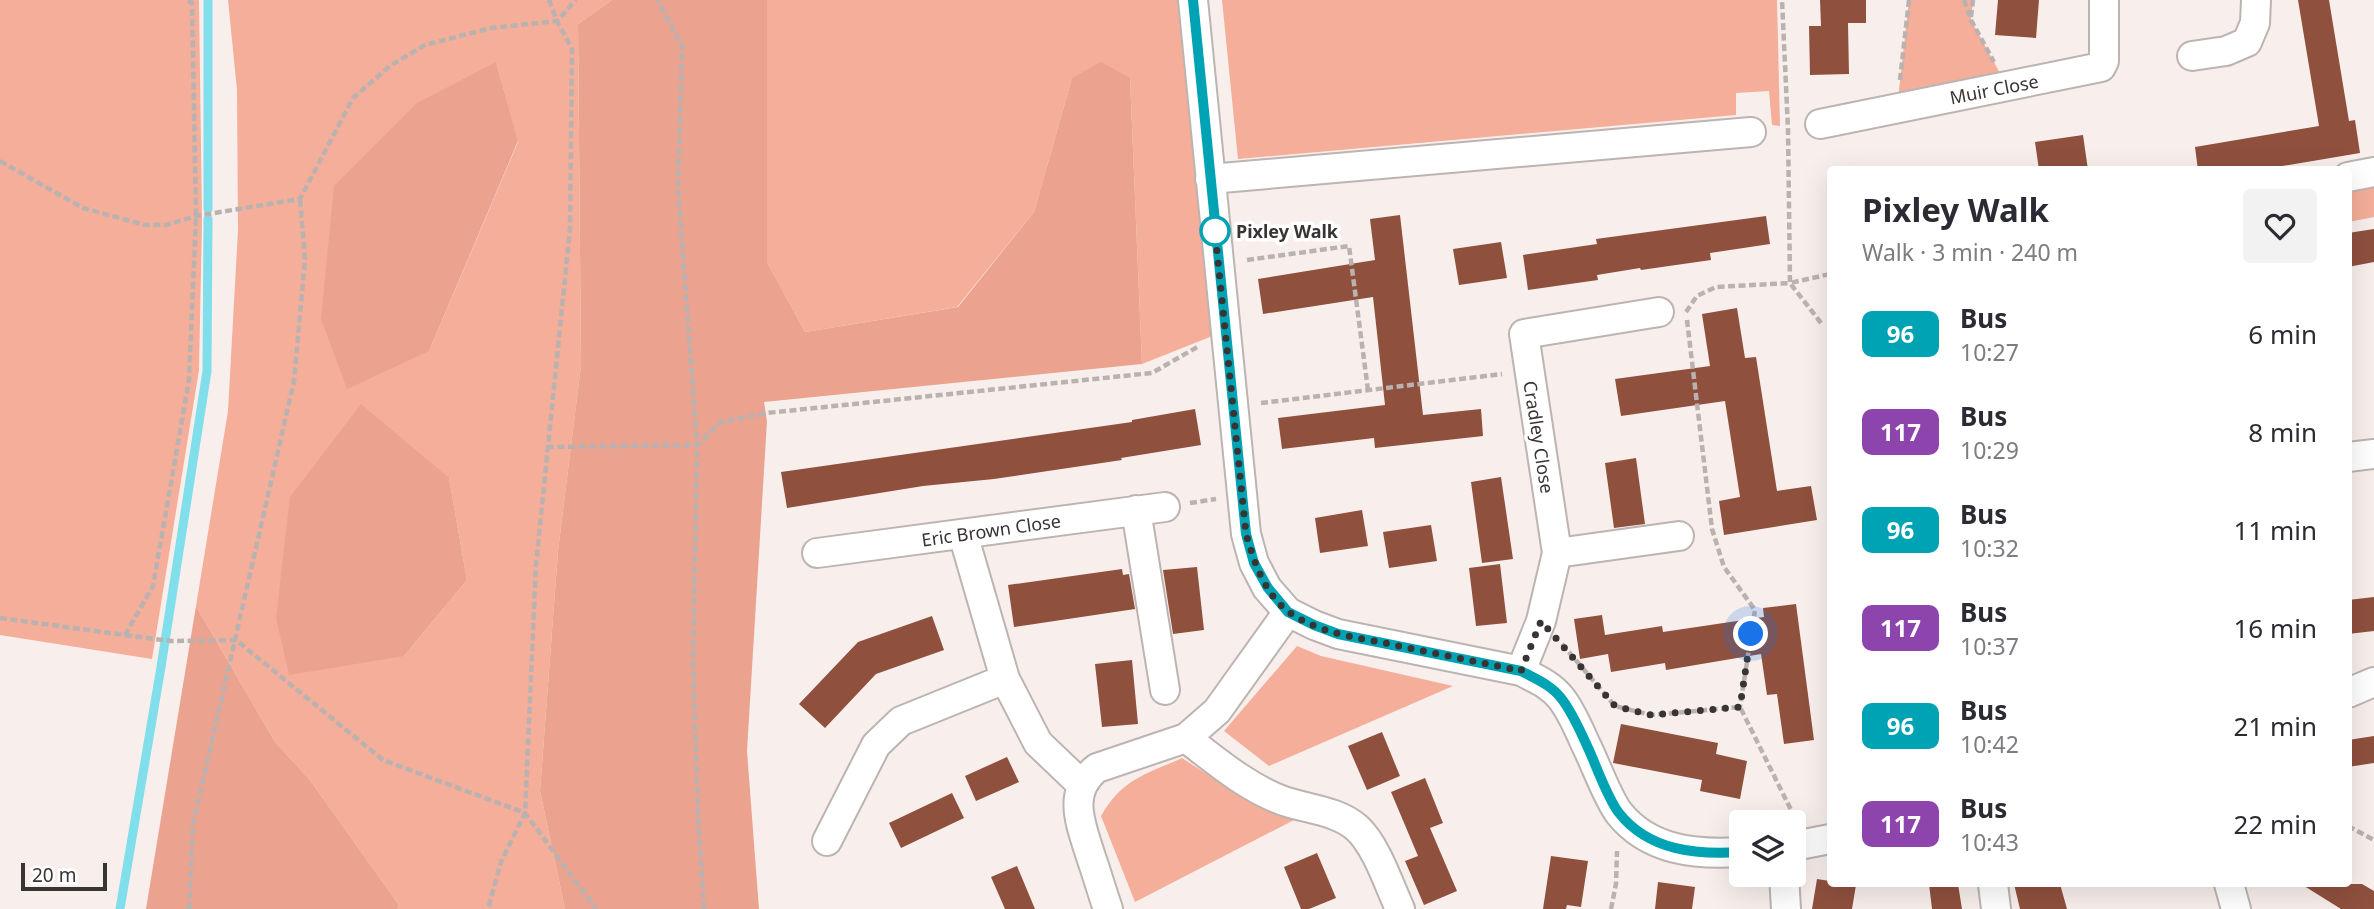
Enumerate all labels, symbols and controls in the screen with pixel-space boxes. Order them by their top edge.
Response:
street label: Muir Close [1948,69,2040,109]
text: Pixley Walk [1862,187,2049,232]
button: heart [2243,189,2317,263]
marker: Pixley Walk [1200,216,1230,246]
place label: Pixley Walk [1236,219,1339,243]
text: Walk · 3 min · 240 m [1862,236,2078,268]
text: Bus [1960,300,2007,336]
text: 6 min [2248,316,2317,352]
text: 96 [1887,317,1914,350]
text: 10:27 [1960,336,2019,368]
street label: Cradley Close [1518,379,1560,495]
text: Bus [1960,398,2007,434]
text: 8 min [2248,414,2317,450]
text: 117 [1880,415,1921,448]
text: 10:29 [1960,434,2019,466]
text: Bus [1960,496,2007,532]
street label: Eric Brown Close [920,508,1062,552]
text: 11 min [2233,512,2317,548]
text: 96 [1887,513,1914,546]
text: 10:32 [1960,532,2019,564]
text: Bus [1960,594,2007,630]
text: 16 min [2233,610,2317,646]
text: 117 [1880,611,1921,644]
your location [1733,616,1768,651]
text: 10:37 [1960,630,2019,662]
text: Bus [1960,692,2007,728]
text: 21 min [2233,708,2317,744]
text: 96 [1887,709,1914,742]
text: 10:42 [1960,728,2019,760]
text: Bus [1960,790,2007,826]
text: 22 min [2233,806,2317,842]
text: 117 [1880,807,1921,840]
map controls [1729,810,1806,887]
button: layers [1729,810,1806,887]
text: 10:43 [1960,826,2019,858]
scale bar [21,860,107,892]
text: 20 m [32,862,76,888]

